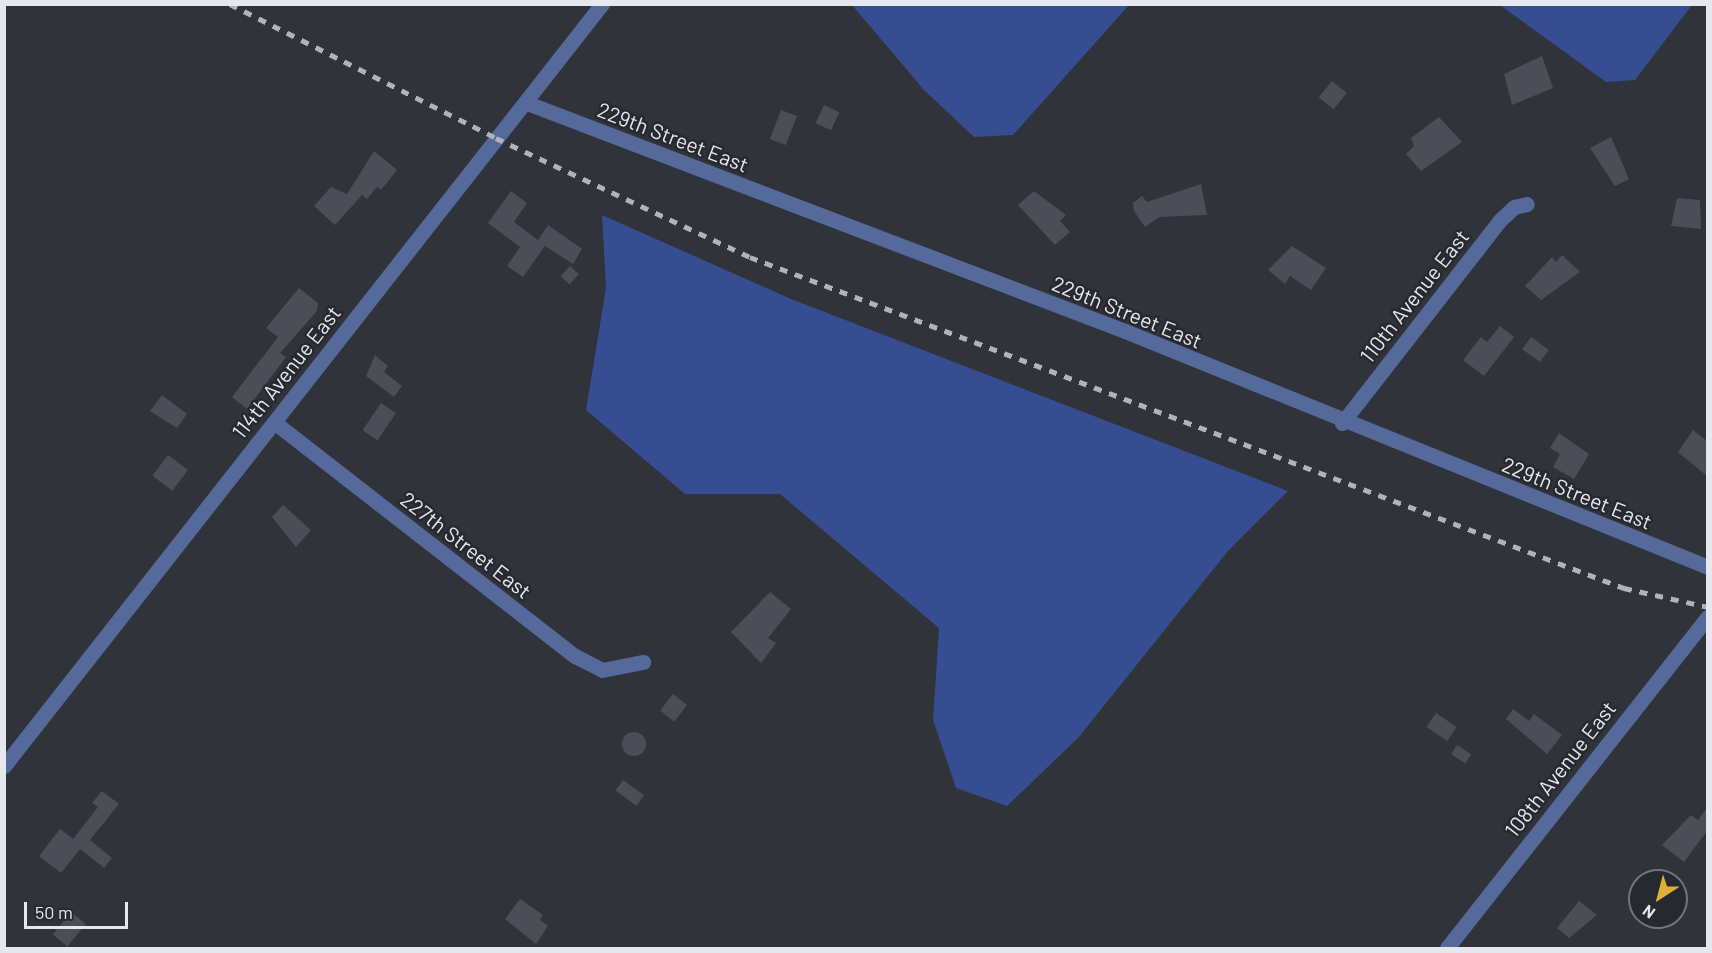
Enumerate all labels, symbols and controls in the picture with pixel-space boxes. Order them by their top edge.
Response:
street label: 229th Street East [594,97,752,177]
street label: 110th Avenue East [1354,224,1474,368]
street label: 229th Street East [1048,270,1206,354]
street label: 114th Avenue East [226,301,346,443]
street label: 229th Street East [1498,451,1656,535]
street label: 227th Street East [396,486,536,604]
street label: 108th Avenue East [1499,696,1621,842]
north arrow [1628,869,1688,929]
scale bar [27,890,130,928]
text: 50 m [35,901,73,923]
text: N [1638,902,1658,923]

